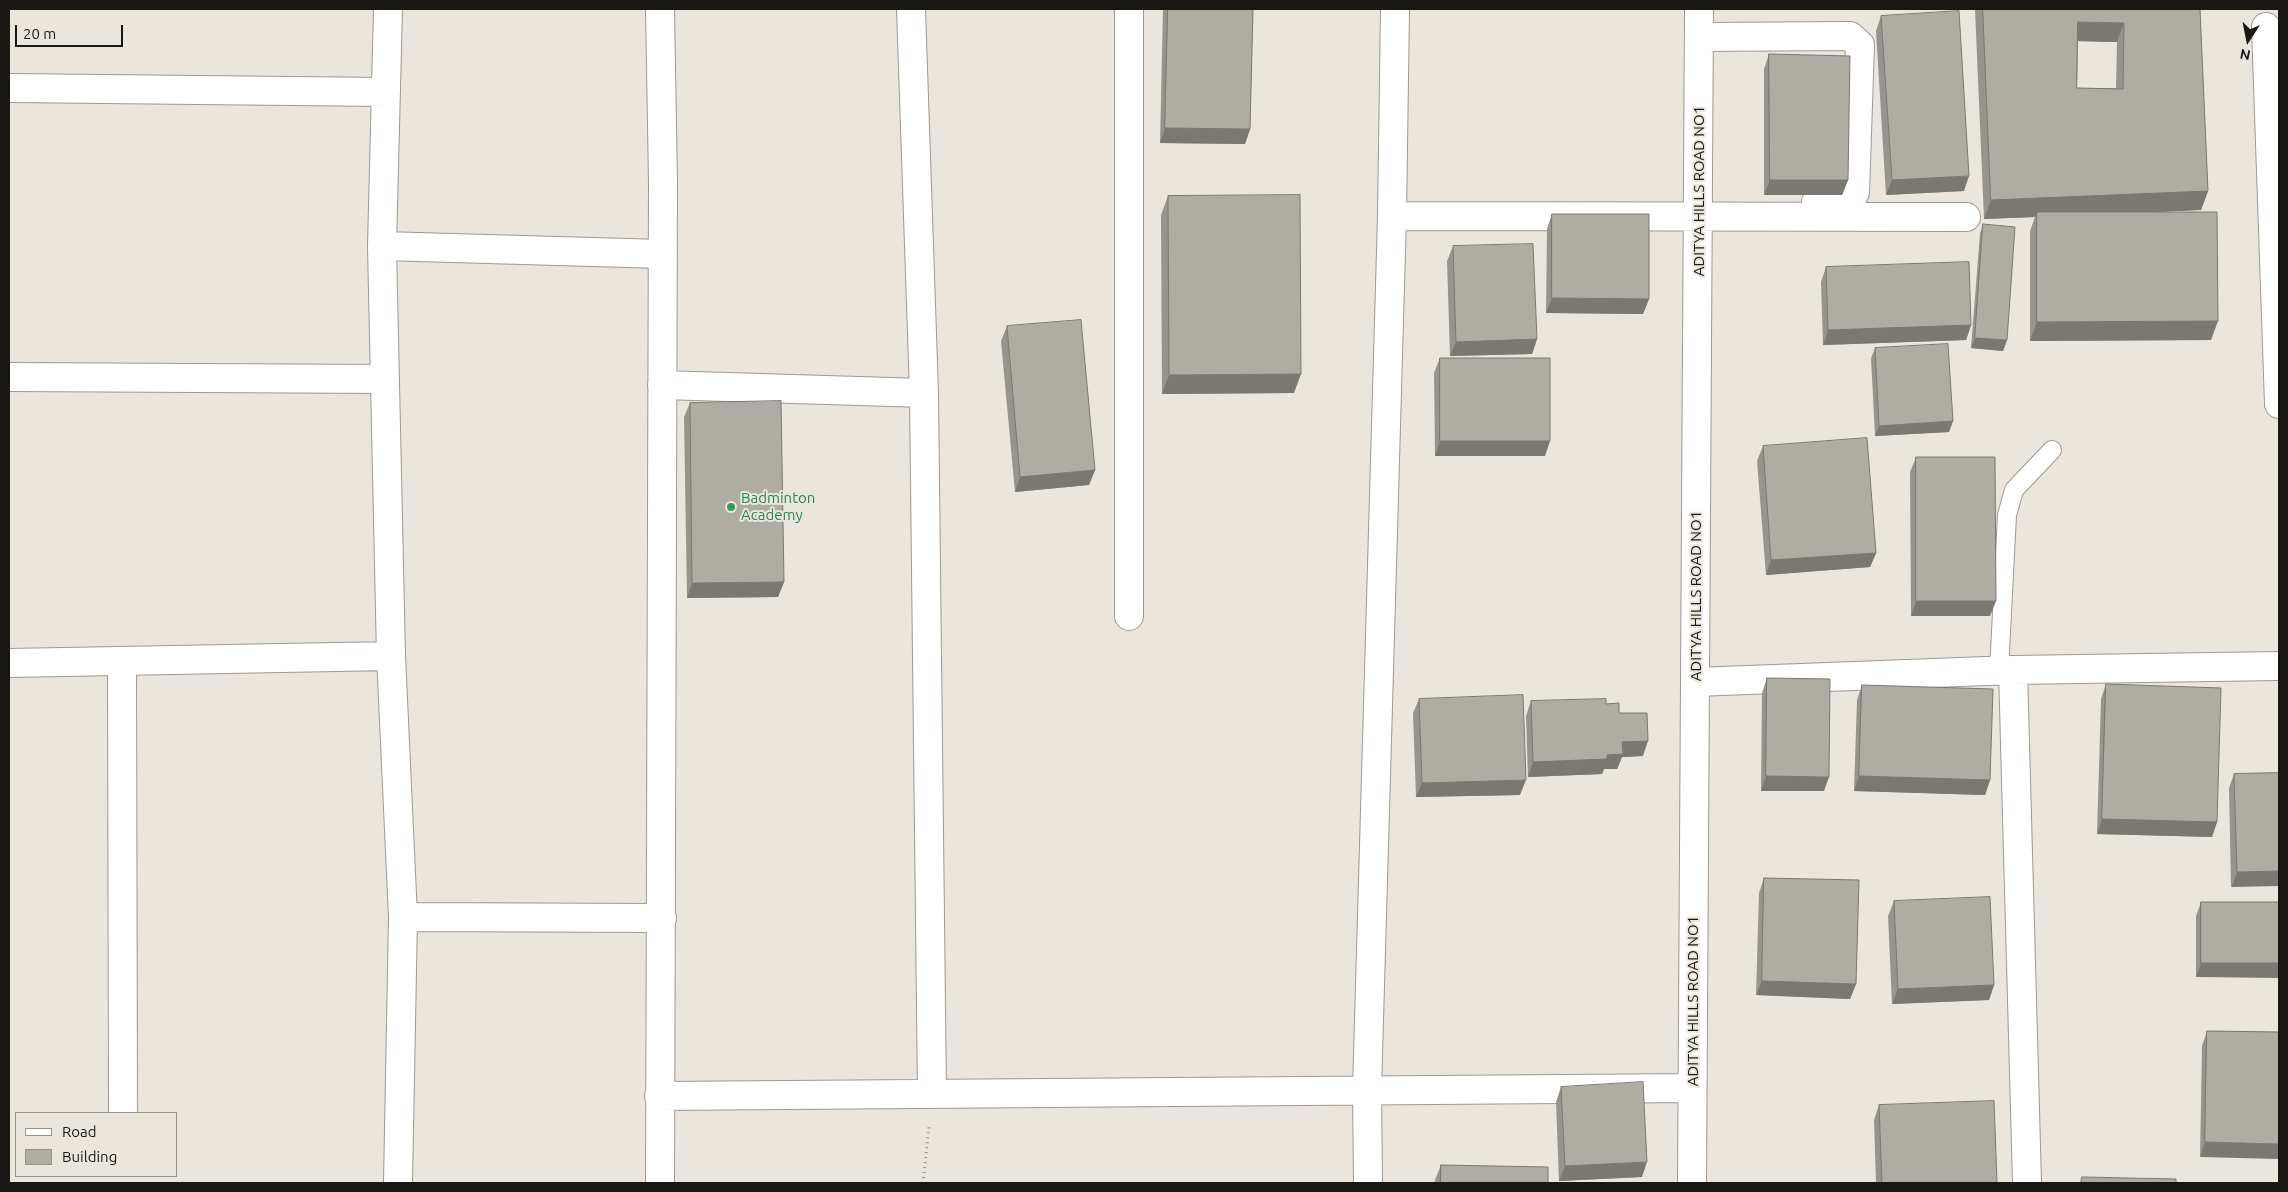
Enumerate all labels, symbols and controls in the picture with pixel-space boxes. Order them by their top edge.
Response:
scale bar [18,15,125,47]
north arrow [2223,15,2273,65]
text: 20 m [23,25,56,42]
text: N [2238,46,2252,64]
street label: ADITYA HILLS ROAD NO1 [1690,106,1708,276]
place label: Badminton Academy [741,489,815,524]
marker: Badminton Academy [725,501,737,513]
street label: ADITYA HILLS ROAD NO1 [1687,511,1705,681]
street label: ADITYA HILLS ROAD NO1 [1684,916,1702,1086]
legend [15,1112,178,1177]
text: Road [62,1123,97,1140]
text: Building [62,1148,117,1165]

